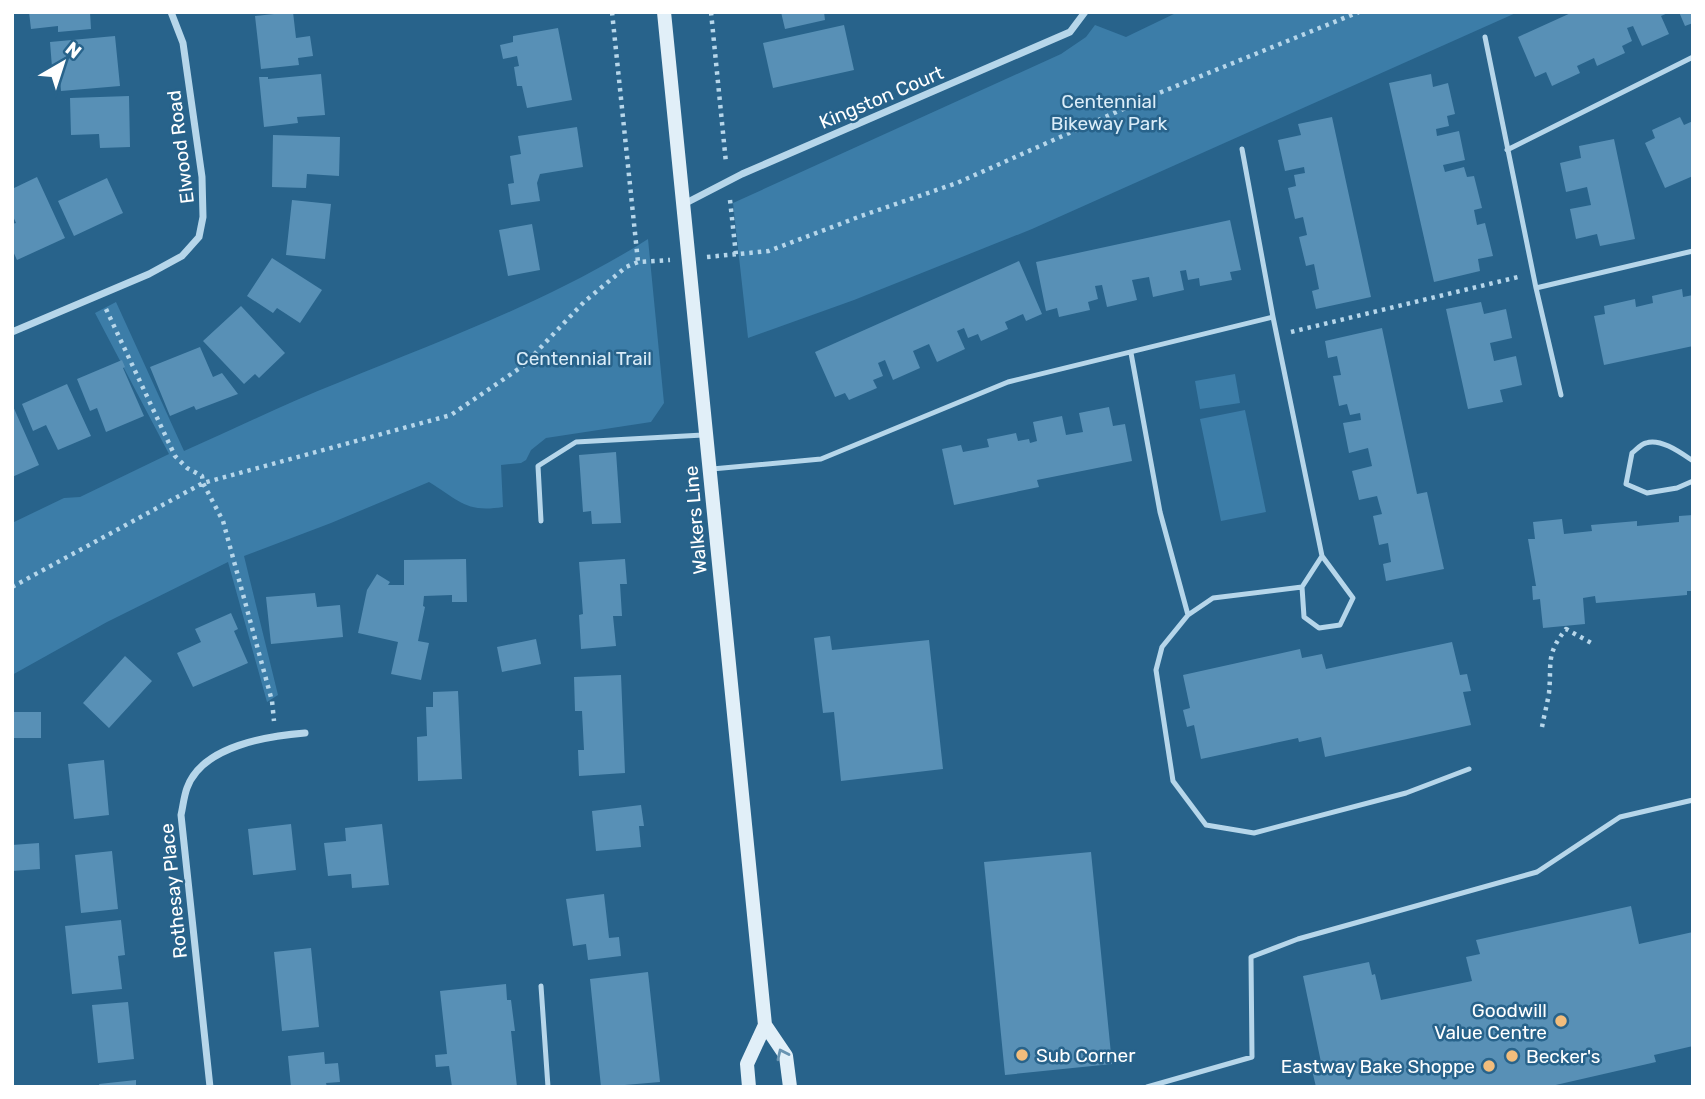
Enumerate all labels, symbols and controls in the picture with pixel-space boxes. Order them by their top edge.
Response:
north arrow [28,28,98,98]
text: N [61,37,86,63]
street label: Kingston Court [816,61,947,134]
street label: Elwood Road [162,89,199,205]
park label: Centennial Bikeway Park [1051,90,1167,135]
park label: Centennial Trail [516,347,652,370]
street label: Walkers Line [679,465,712,575]
street label: Rothesay Place [155,822,192,960]
place label: Goodwill Value Centre [1434,999,1547,1044]
marker: Goodwill Value Centre [1553,1013,1569,1029]
place label: Sub Corner [1036,1044,1136,1067]
place label: Becker's [1526,1045,1600,1068]
marker: Sub Corner [1014,1047,1030,1063]
marker: Becker's [1504,1048,1520,1064]
one-way arrow [776,1049,790,1061]
place label: Eastway Bake Shoppe [1281,1055,1475,1078]
marker: Eastway Bake Shoppe [1481,1058,1497,1074]

